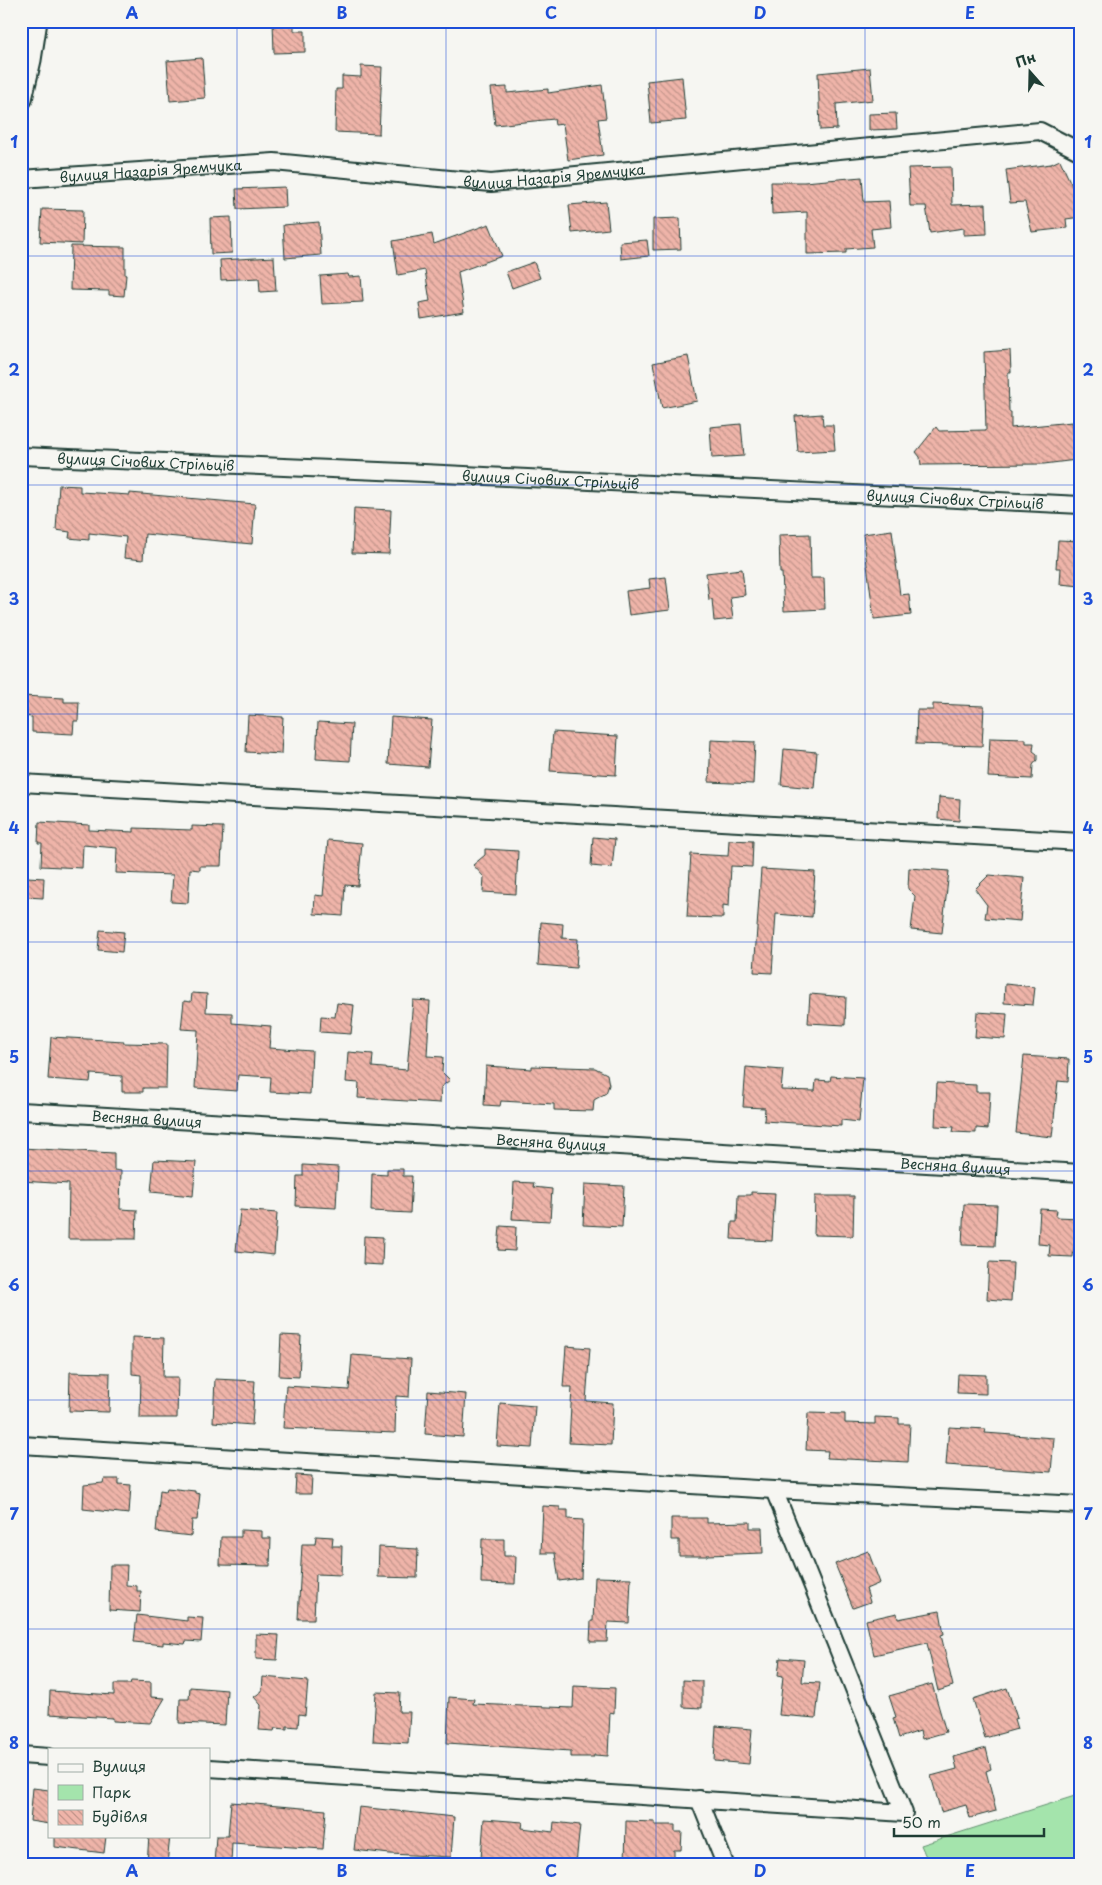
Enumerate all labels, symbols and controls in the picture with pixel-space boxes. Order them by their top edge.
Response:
text: A [126,0,139,24]
text: B [337,0,348,24]
text: C [545,0,557,24]
text: D [754,0,766,24]
text: E [965,0,975,24]
text: Пн [1012,46,1039,73]
north arrow [1004,48,1054,98]
text: 1 [10,129,18,153]
text: 1 [1084,129,1092,153]
street label: вулиця Назарія Яремчука [59,154,243,187]
street label: вулиця Назарія Яремчука [462,158,646,194]
text: 2 [8,357,20,381]
text: 2 [1082,357,1094,381]
street label: вулиця Січових Стрільців [57,447,235,475]
street label: вулиця Січових Стрільців [461,464,640,494]
street label: вулиця Січових Стрільців [866,484,1044,514]
text: 3 [9,586,19,610]
text: 3 [1083,586,1093,610]
text: 4 [9,815,20,839]
text: 4 [1083,815,1094,839]
text: 5 [9,1044,19,1068]
text: 5 [1083,1044,1093,1068]
street label: Весняна вулиця [91,1105,203,1132]
street label: Весняна вулиця [495,1128,607,1156]
street label: Весняна вулиця [900,1152,1011,1179]
text: 6 [8,1272,20,1296]
text: 6 [1082,1272,1094,1296]
text: 7 [9,1501,19,1525]
text: 7 [1083,1501,1093,1525]
text: 8 [9,1730,19,1754]
text: 8 [1083,1730,1093,1754]
legend [48,1748,210,1838]
text: Вулиця [92,1754,146,1777]
text: Парк [92,1780,131,1803]
text: Будівля [92,1804,148,1827]
scale bar [894,1805,1044,1837]
text: 50 m [902,1810,941,1833]
text: A [126,1858,139,1882]
text: B [337,1858,348,1882]
text: C [545,1858,557,1882]
text: D [754,1858,766,1882]
text: E [965,1858,975,1882]

